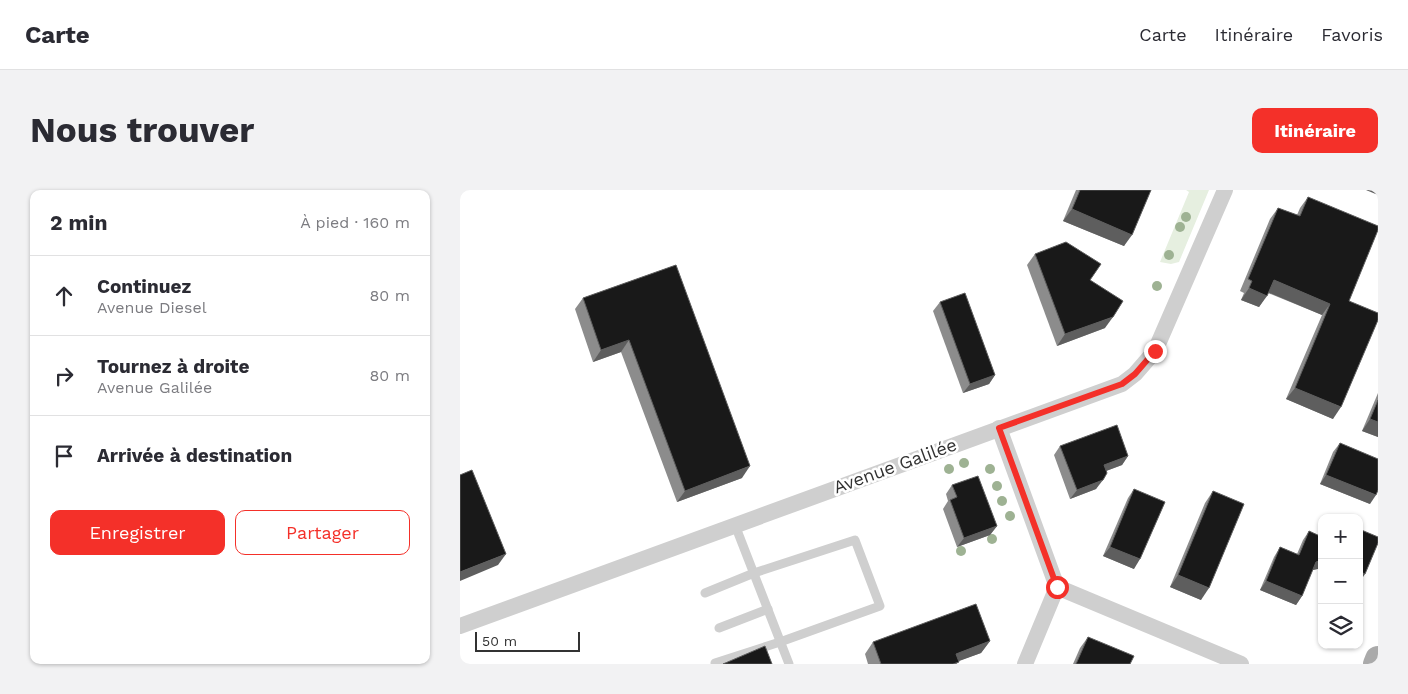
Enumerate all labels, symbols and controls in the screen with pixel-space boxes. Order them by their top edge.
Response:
text: Carte [25,21,90,49]
text: Carte [1139,24,1187,45]
text: Itinéraire [1215,24,1293,45]
text: Favoris [1321,24,1383,45]
button: Itinéraire [1252,108,1378,153]
text: Nous trouver [30,109,254,151]
text: 2 min [50,210,107,235]
text: À pied · 160 m [300,213,410,232]
text: Continuez [97,275,191,298]
icon: ahead [50,282,78,310]
text: 80 m [369,286,410,305]
text: Avenue Diesel [97,298,207,317]
route end [1144,340,1167,363]
text: Tournez à droite [97,355,249,378]
icon: right [50,362,78,390]
text: 80 m [369,366,410,385]
text: Avenue Galilée [97,378,212,397]
street label: Avenue Galilée [830,433,959,498]
icon: arrive [50,442,78,470]
text: Arrivée à destination [97,444,292,467]
button: Enregistrer [50,510,225,555]
button: Partager [235,510,410,555]
map controls [1318,514,1363,649]
button: + [1318,514,1363,559]
button: − [1318,559,1363,604]
route start [1046,576,1069,599]
button: layers [1318,604,1363,649]
scale bar [475,629,580,652]
text: 50 m [482,633,517,649]

